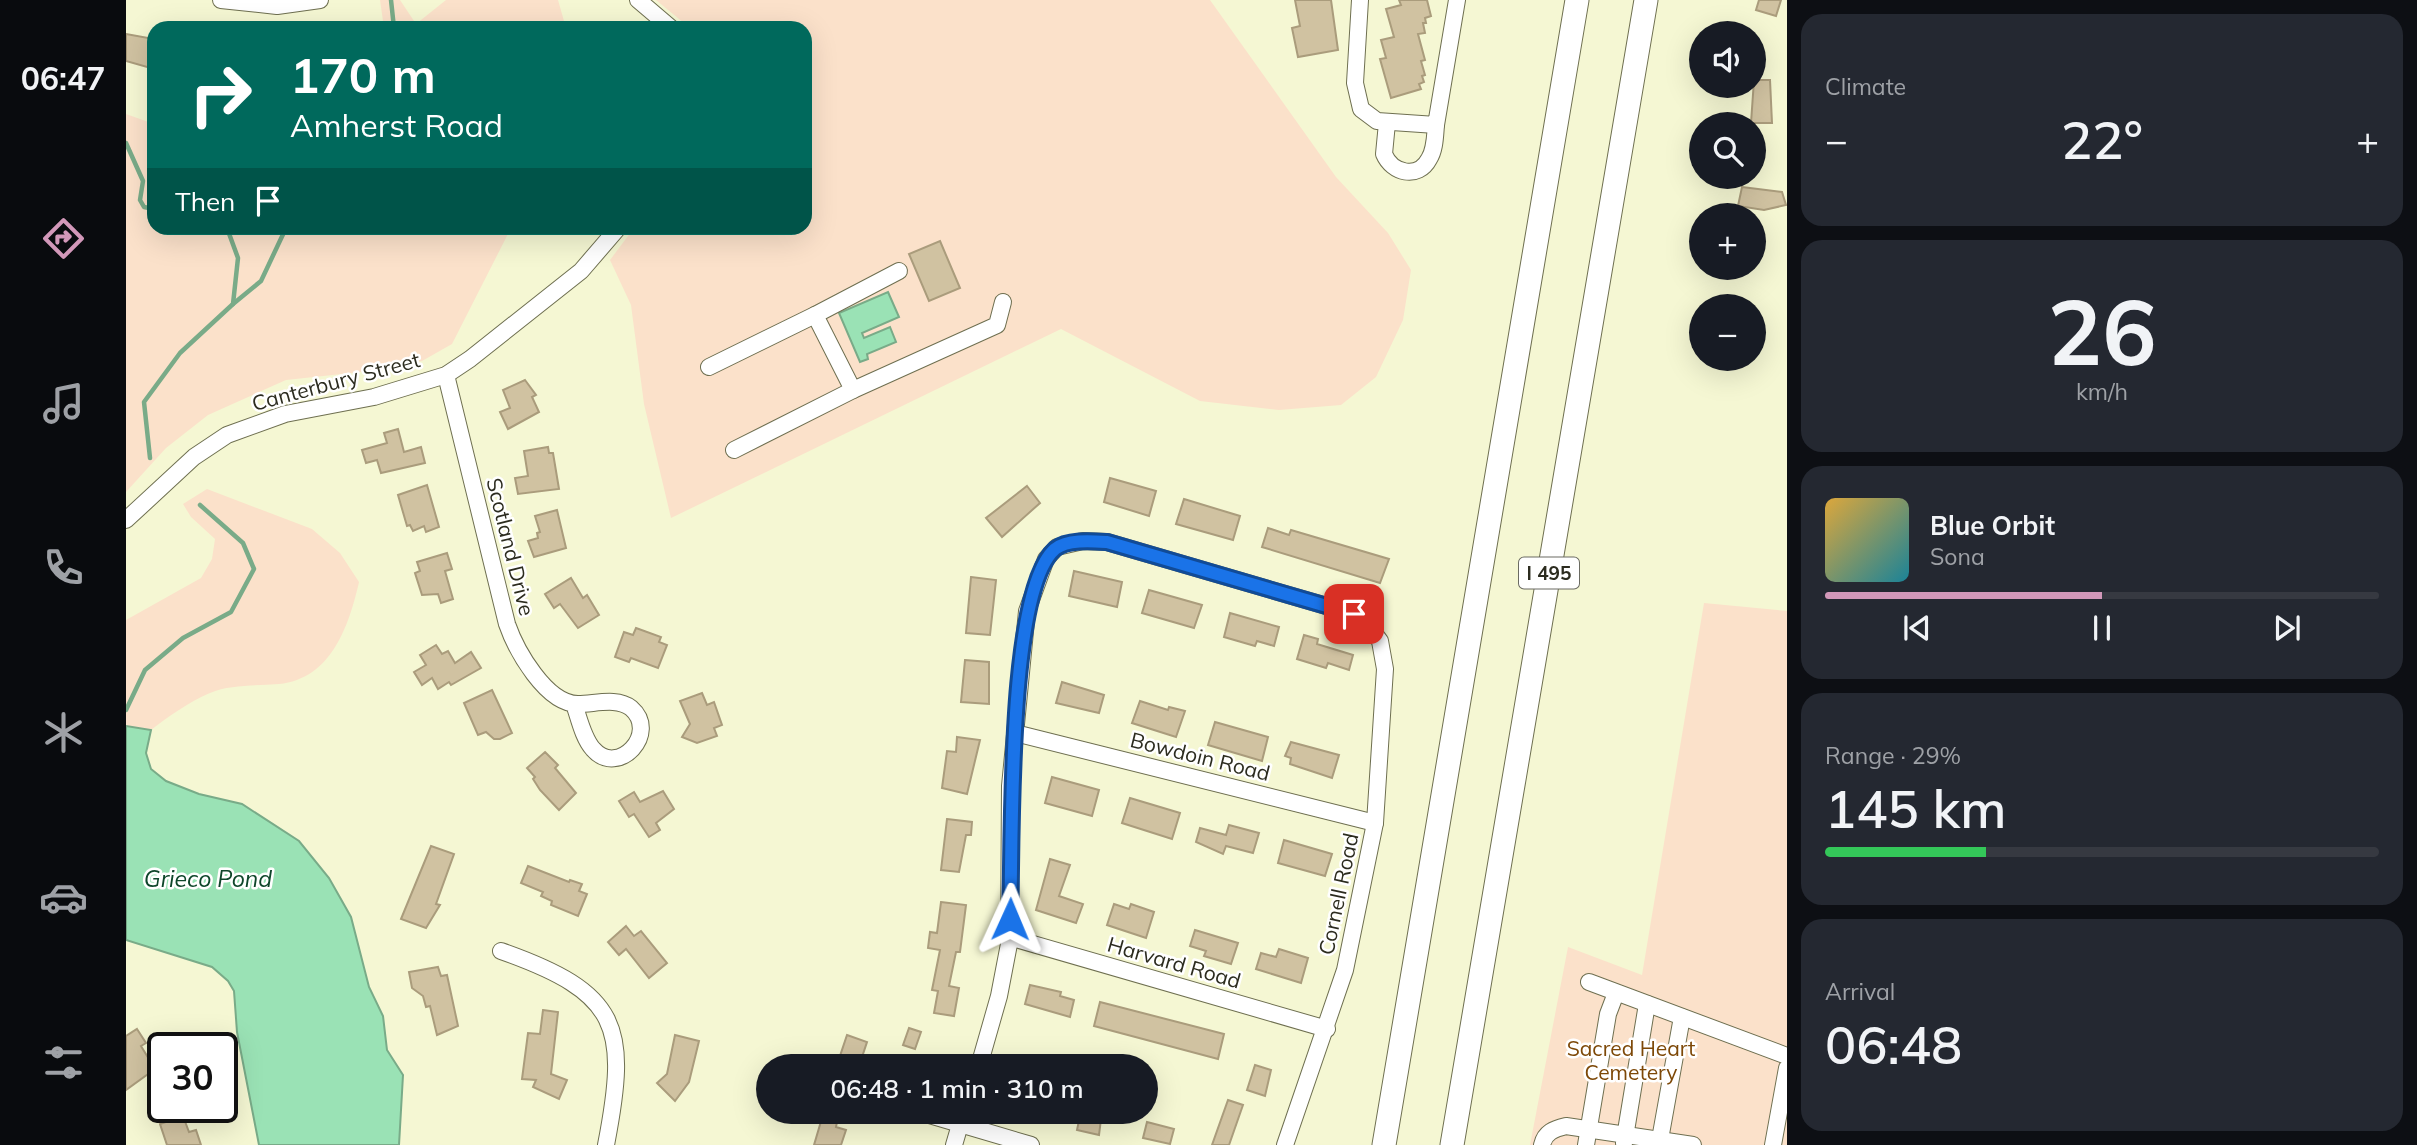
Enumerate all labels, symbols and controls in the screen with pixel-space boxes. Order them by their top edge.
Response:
map controls [1689,21,1766,371]
button: sound [1689,21,1766,98]
text: 170 m [290,44,436,105]
icon: right [175,49,266,140]
text: 06:47 [21,58,105,98]
text: Climate [1825,72,1906,101]
text: Amherst Road [290,105,503,145]
text: 22° [2061,107,2143,172]
button: search [1689,112,1766,189]
text: − [1825,116,1848,164]
text: + [2356,116,2379,164]
icon: arrive [249,182,287,220]
text: Then [175,185,235,218]
button: + [1689,203,1766,280]
icon: directions [39,214,88,263]
text: 26 [2047,274,2157,388]
button: − [1689,294,1766,371]
street label: Canterbury Street [249,346,423,416]
text: km/h [2076,377,2128,406]
icon: music [39,379,88,428]
street label: Scotland Drive [481,475,541,618]
text: Blue Orbit [1930,509,2055,542]
text: Sona [1930,542,1985,571]
icon: phone [39,543,88,592]
road number: I 495 [1519,558,1579,588]
pin [1324,584,1384,644]
icon: arrive [1335,595,1373,633]
icon: previous [1898,609,1936,647]
icon: pause [2083,609,2121,647]
icon: next [2268,609,2306,647]
icon: climate [39,708,88,757]
street label: Bowdoin Road [1128,726,1273,786]
text: Range · 29% [1825,741,1961,770]
text: 145 km [1825,776,2006,841]
street label: Cornell Road [1312,830,1364,957]
water label: Grieco Pond [144,864,272,893]
icon: car [39,873,88,922]
position arrow [973,882,1047,956]
street label: Harvard Road [1105,931,1244,993]
text: Arrival [1825,977,1895,1006]
text: 06:48 [1825,1012,1962,1077]
speed limit sign: 30 [147,1032,238,1123]
park label: Sacred Heart Cemetery [1567,1035,1695,1085]
icon: filters [39,1038,88,1087]
text: 06:48 · 1 min · 310 m [830,1072,1084,1105]

